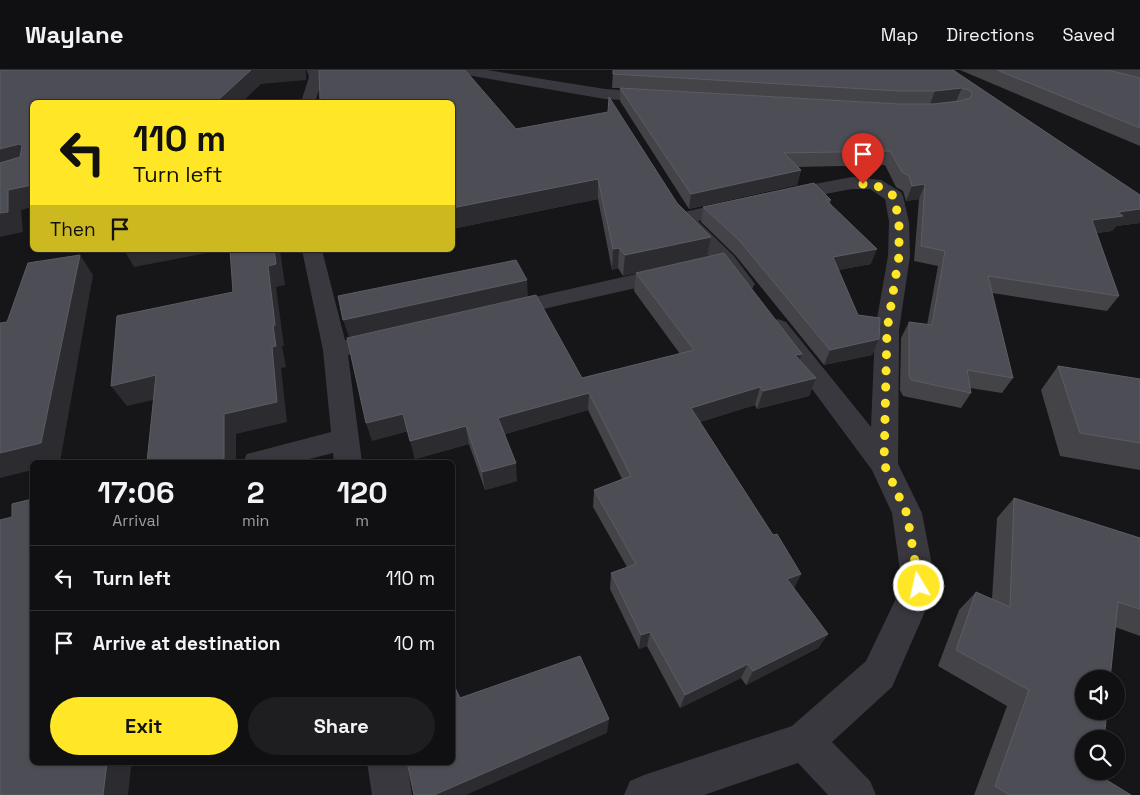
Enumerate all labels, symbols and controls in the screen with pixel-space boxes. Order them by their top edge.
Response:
text: Waylane [25,19,124,50]
text: Map [881,23,918,46]
text: Directions [946,23,1035,46]
text: Saved [1063,23,1115,46]
text: 110 m [133,117,226,161]
icon: left [50,120,115,185]
pin [842,133,884,184]
icon: arrive [849,140,877,168]
text: Turn left [133,160,223,188]
icon: arrive [106,215,134,243]
text: Then [50,217,96,242]
text: 17:06 [97,473,175,512]
text: 2 [247,473,265,512]
text: 120 [337,473,388,512]
text: Arrival [112,510,160,531]
text: min [242,510,269,531]
text: m [355,510,369,531]
position arrow [892,559,944,611]
icon: left [50,564,78,592]
text: Turn left [93,566,171,591]
text: 110 m [386,566,435,591]
icon: arrive [50,629,78,657]
text: Arrive at destination [93,631,281,656]
text: 10 m [394,631,435,656]
map controls [1075,670,1125,780]
button: sound [1075,670,1125,720]
button: Exit [50,697,238,755]
button: Share [248,697,435,755]
button: search [1075,730,1125,780]

